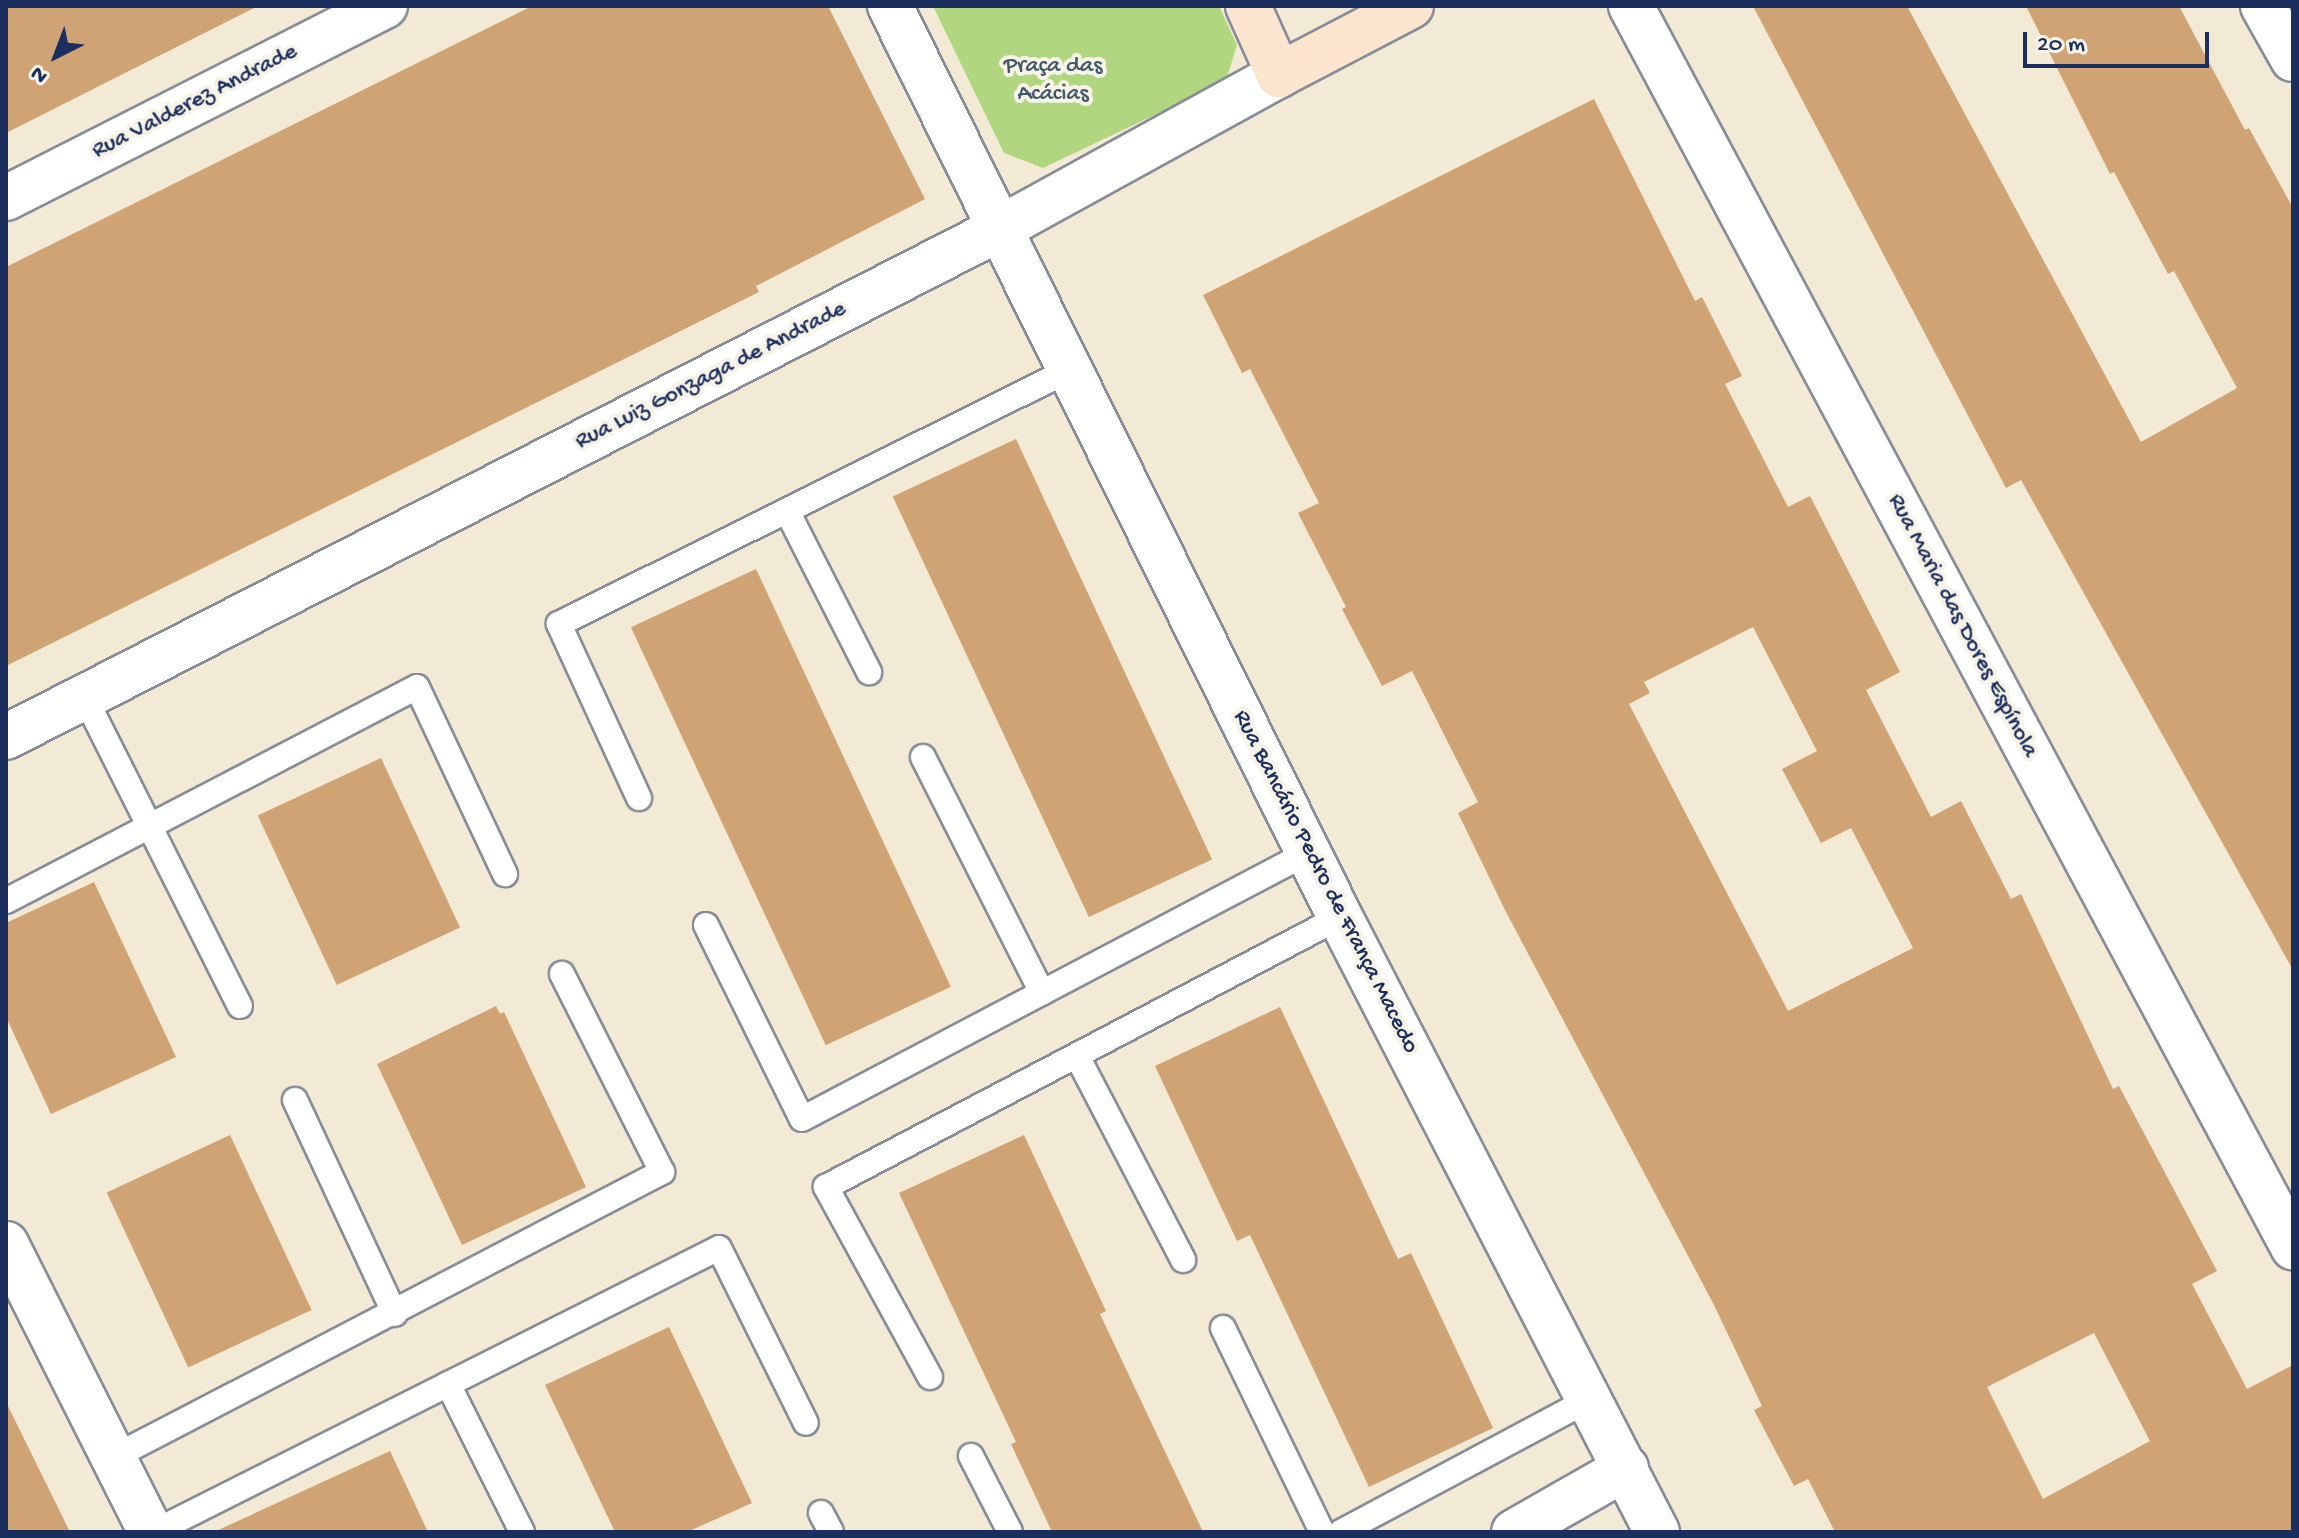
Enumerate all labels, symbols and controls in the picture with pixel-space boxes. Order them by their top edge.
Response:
north arrow [16,16,96,96]
scale bar [2027,16,2213,66]
text: 20 m [2037,31,2085,60]
street label: Rua Valderez Andrade [88,38,302,166]
park label: Praça das Acácias [1004,53,1102,109]
text: N [26,59,54,88]
street label: Rua Luiz Gonzaga de Andrade [571,295,851,457]
street label: Rua Maria das Dores Espínola [1880,489,2044,763]
street label: Rua Bancário Pedro de França Macedo [1226,706,1424,1058]

